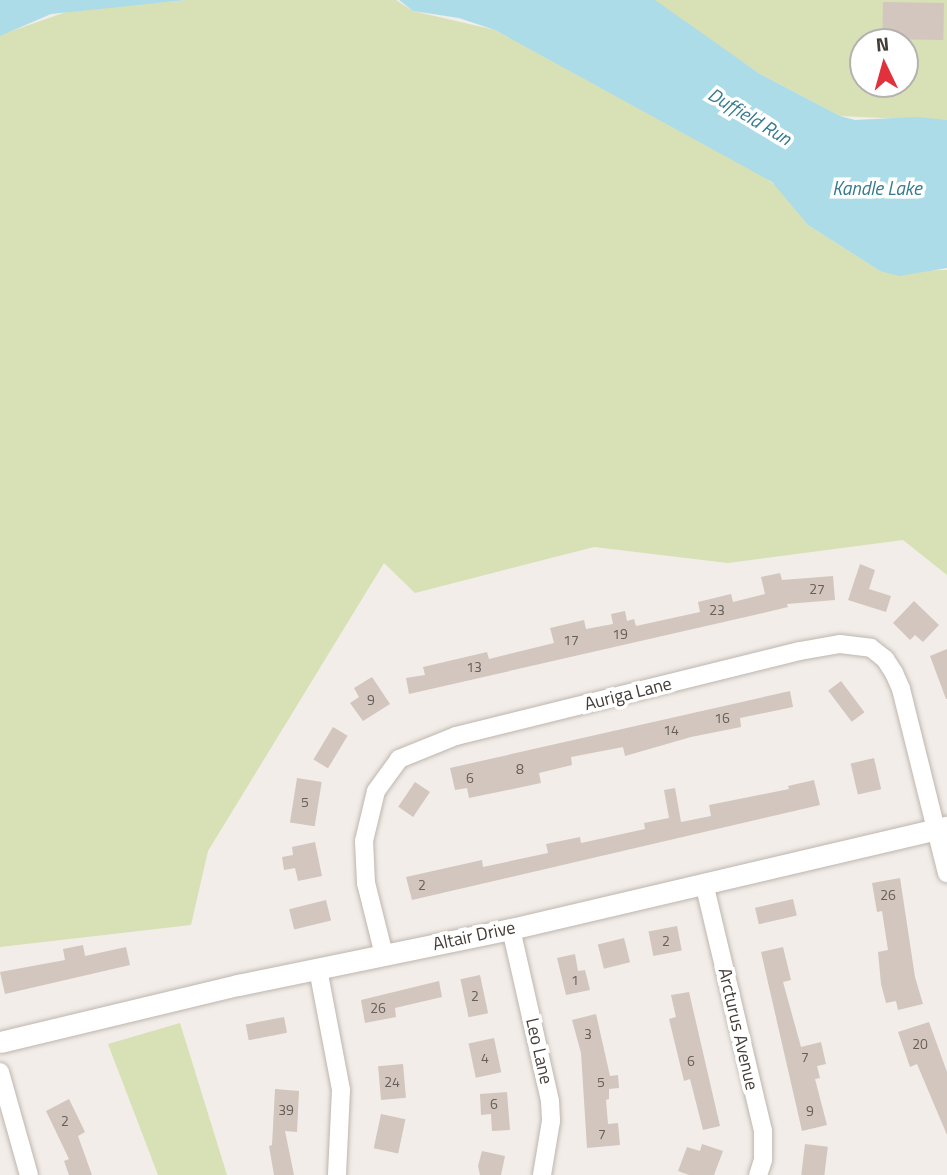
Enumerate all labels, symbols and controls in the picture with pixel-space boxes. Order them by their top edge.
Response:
north arrow [849,28,919,98]
text: N [874,29,890,59]
water label: Duffield Run [704,82,796,150]
water label: Kandle Lake [832,177,922,199]
house number: 27 [809,581,825,597]
house number: 23 [709,602,725,618]
house number: 19 [612,626,628,642]
house number: 17 [563,632,579,648]
house number: 13 [466,659,482,675]
street label: Auriga Lane [582,673,674,715]
house number: 9 [367,692,375,708]
house number: 16 [714,710,730,726]
house number: 14 [663,722,679,738]
house number: 8 [516,761,524,777]
house number: 6 [466,770,474,786]
house number: 5 [301,794,309,810]
house number: 2 [418,877,426,893]
house number: 26 [880,887,896,903]
street label: Altair Drive [431,917,517,955]
house number: 2 [662,933,670,949]
street label: Arcturus Avenue [713,966,763,1092]
house number: 1 [571,972,579,988]
house number: 2 [471,988,479,1004]
house number: 26 [370,1000,386,1016]
street label: Leo Lane [521,1016,557,1086]
house number: 3 [584,1026,592,1042]
house number: 20 [912,1036,928,1052]
house number: 7 [801,1049,809,1065]
house number: 4 [481,1050,489,1066]
house number: 6 [687,1053,695,1069]
house number: 24 [384,1074,400,1090]
house number: 5 [597,1074,605,1090]
house number: 6 [490,1096,498,1112]
house number: 39 [278,1102,294,1118]
house number: 9 [806,1103,814,1119]
house number: 2 [61,1113,69,1129]
house number: 7 [598,1126,606,1142]

